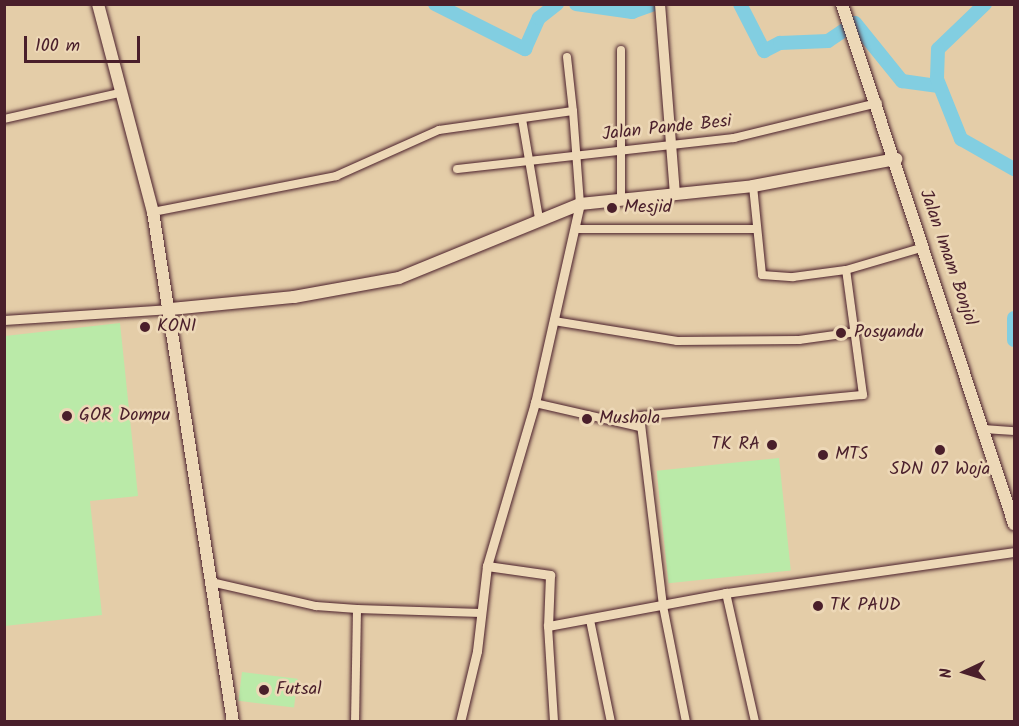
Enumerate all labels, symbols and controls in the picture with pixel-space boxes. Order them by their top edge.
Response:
scale bar [27,24,142,62]
text: 100 m [35,32,80,61]
street label: Jalan Pande Besi [601,111,733,147]
street label: Jalan Imam Bonjol [914,187,980,329]
place label: Mesjid [624,197,672,219]
marker: Mesjid [605,201,619,215]
place label: KONI [157,316,196,338]
marker: KONI [138,320,152,334]
place label: Posyandu [854,322,924,344]
marker: Posyandu [832,324,850,342]
place label: GOR Dompu [79,405,170,427]
place label: Mushola [599,408,660,430]
marker: GOR Dompu [60,409,74,423]
marker: Mushola [580,412,594,426]
place label: TK RA [711,434,760,456]
marker: TK RA [765,438,779,452]
marker: SDN 07 Woja [933,443,947,457]
place label: MTS [835,444,868,466]
marker: MTS [816,448,830,462]
place label: SDN 07 Woja [890,459,990,481]
place label: TK PAUD [830,595,901,617]
marker: TK PAUD [811,599,825,613]
north arrow [935,642,995,702]
text: N [934,667,959,679]
place label: Futsal [276,679,322,701]
marker: Futsal [257,683,271,697]

